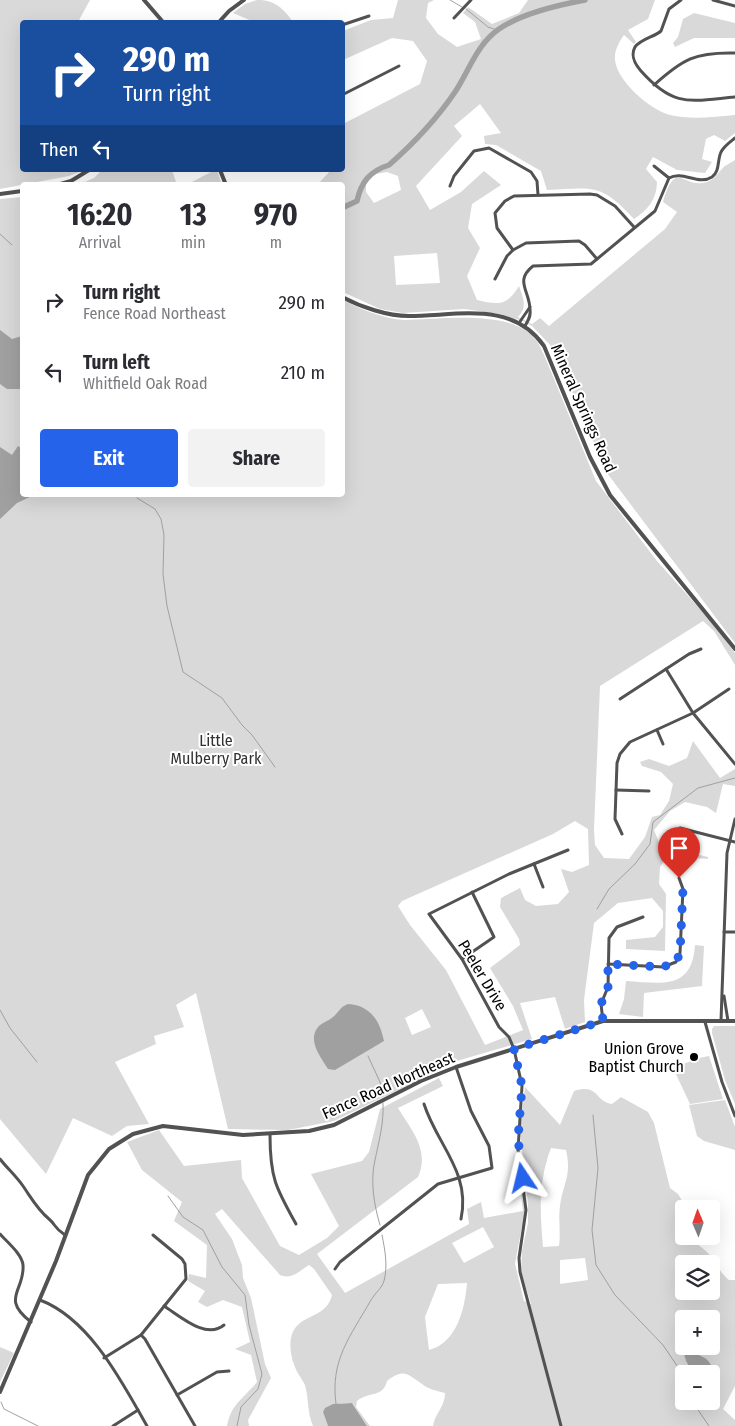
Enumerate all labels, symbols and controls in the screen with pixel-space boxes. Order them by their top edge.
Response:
text: 290 m [123,38,210,80]
icon: right [40,40,105,105]
text: Turn right [123,80,211,107]
icon: left [88,135,116,163]
text: Then [40,138,78,161]
text: 16:20 [67,197,133,233]
text: 13 [180,197,207,233]
text: 970 [254,197,298,233]
text: Arrival [79,233,121,252]
text: min [181,233,206,252]
text: m [270,233,282,252]
text: Turn right [83,281,160,304]
icon: right [40,288,68,316]
text: 290 m [279,291,325,314]
text: Fence Road Northeast [83,304,226,323]
street label: Mineral Springs Road [547,341,620,475]
text: Turn left [83,351,150,374]
icon: left [40,358,68,386]
text: 210 m [281,361,325,384]
text: Whitfield Oak Road [83,374,208,393]
button: Exit [40,429,178,487]
button: Share [188,429,325,487]
park label: Little Mulberry Park [171,731,262,768]
pin [658,827,700,878]
icon: arrive [665,834,693,862]
street label: Peeler Drive [454,937,511,1014]
place label: Union Grove Baptist Church [589,1039,684,1076]
street label: Fence Road Northeast [319,1047,458,1123]
marker: Union Grove Baptist Church [688,1051,700,1063]
position arrow [496,1151,548,1203]
north arrow [675,1200,720,1245]
map controls [675,1200,720,1410]
button: layers [675,1255,720,1300]
button: + [675,1310,720,1355]
button: − [675,1365,720,1410]

